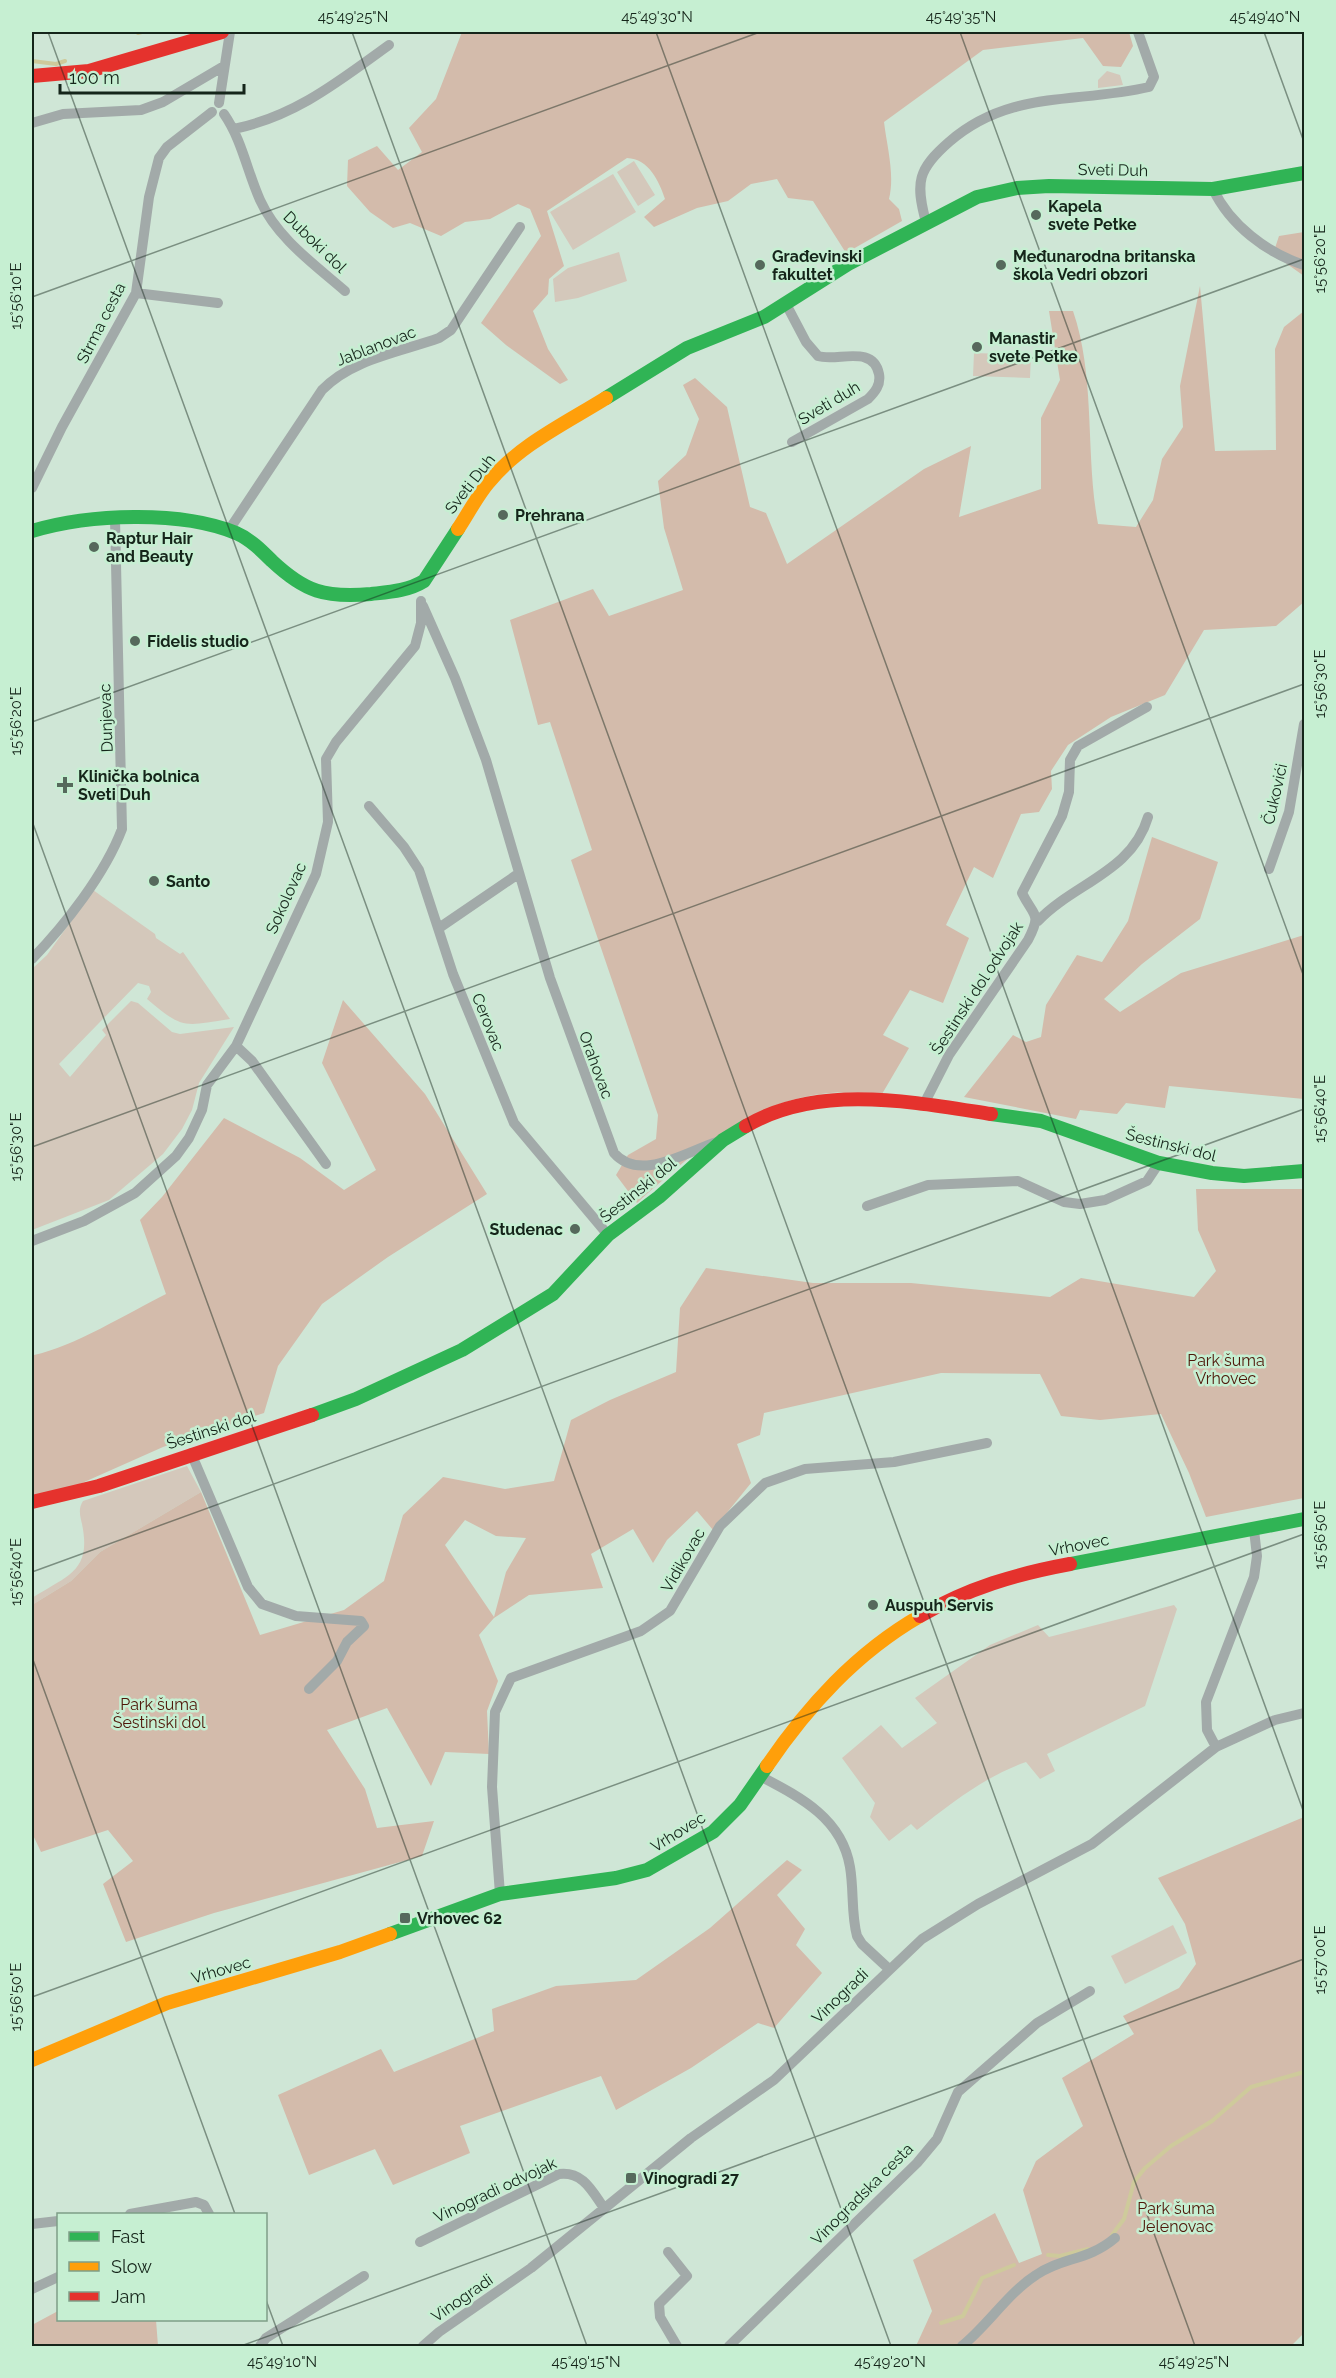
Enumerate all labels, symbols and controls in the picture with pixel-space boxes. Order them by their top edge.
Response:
text: 45°49'25"N [318,8,388,26]
text: 45°49'30"N [621,8,693,26]
text: 45°49'35"N [926,8,996,26]
text: 45°49'40"N [1230,8,1300,26]
scale bar [60,57,244,95]
text: 100 m [69,67,120,88]
street label: Sveti Duh [1078,160,1148,180]
place label: Kapela svete Petke [1048,197,1137,234]
street label: Duboki dol [280,207,351,277]
marker: Kapela svete Petke [1029,208,1043,222]
text: 15°56'20"E [1311,225,1329,293]
place label: Građevinski fakultet [772,247,862,284]
place label: Međunarodna britanska škola Vedri obzori [1013,247,1195,284]
marker: Građevinski fakultet [753,258,767,272]
marker: Međunarodna britanska škola Vedri obzori [994,258,1008,272]
text: 15°56'10"E [7,262,25,330]
street label: Strma cesta [73,279,129,367]
street label: Jablanovac [334,322,419,370]
place label: Manastir svete Petke [989,329,1078,366]
marker: Manastir svete Petke [970,340,984,354]
street label: Sveti duh [795,377,863,429]
street label: Sveti Duh [441,450,499,518]
place label: Prehrana [515,506,584,525]
marker: Prehrana [496,508,510,522]
place label: Raptur Hair and Beauty [106,529,194,566]
marker: Raptur Hair and Beauty [87,540,101,554]
place label: Fidelis studio [147,632,249,651]
marker: Fidelis studio [128,634,142,648]
text: 15°56'30"E [1311,649,1329,719]
street label: Dunjevac [95,683,117,753]
text: 15°56'20"E [7,687,25,755]
street label: Čukovići [1258,761,1291,826]
place label: Klinička bolnica Sveti Duh [78,767,199,804]
marker: Klinička bolnica Sveti Duh [56,776,74,794]
street label: Sokolovac [262,859,310,937]
place label: Santo [166,872,211,891]
marker: Santo [147,874,161,888]
street label: Šestinski dol odvojak [926,917,1027,1058]
street label: Cerovac [468,990,508,1054]
street label: Orahovac [575,1029,617,1102]
text: 15°56'40"E [1311,1075,1329,1143]
text: 15°56'30"E [7,1112,25,1182]
street label: Šestinski dol [1124,1124,1219,1166]
street label: Šestinski dol [595,1152,680,1227]
place label: Studenac [490,1220,563,1239]
marker: Studenac [568,1222,582,1236]
park label: Park šuma Vrhovec [1187,1351,1265,1388]
street label: Šestinski dol [164,1406,259,1453]
text: 15°56'50"E [1311,1500,1329,1570]
street label: Vidikovac [657,1524,709,1595]
street label: Vrhovec [1047,1530,1111,1560]
text: 15°56'40"E [7,1538,25,1606]
place label: Auspuh Servis [885,1596,993,1615]
marker: Auspuh Servis [866,1598,880,1612]
park label: Park šuma Šestinski dol [113,1695,206,1732]
street label: Vrhovec [647,1808,709,1856]
place label: Vrhovec 62 [417,1909,502,1928]
marker: Vrhovec 62 [398,1911,412,1925]
text: 15°57'00"E [1311,1925,1329,1995]
street label: Vrhovec [189,1952,253,1988]
text: 15°56'50"E [7,1962,25,2032]
street label: Vinogradi [808,1965,872,2027]
street label: Vinogradska cesta [807,2139,917,2249]
street label: Vinogradi odvojak [431,2153,560,2227]
place label: Vinogradi 27 [643,2169,739,2188]
marker: Vinogradi 27 [624,2171,638,2185]
park label: Park šuma Jelenovac [1137,2199,1215,2236]
legend [57,2213,267,2321]
text: Fast [111,2226,145,2247]
text: Slow [111,2256,152,2277]
street label: Vinogradi [428,2270,496,2326]
text: Jam [111,2286,146,2307]
text: 45°49'10"N [247,2353,317,2371]
text: 45°49'15"N [551,2353,621,2371]
text: 45°49'20"N [854,2353,926,2371]
text: 45°49'25"N [1159,2353,1229,2371]

